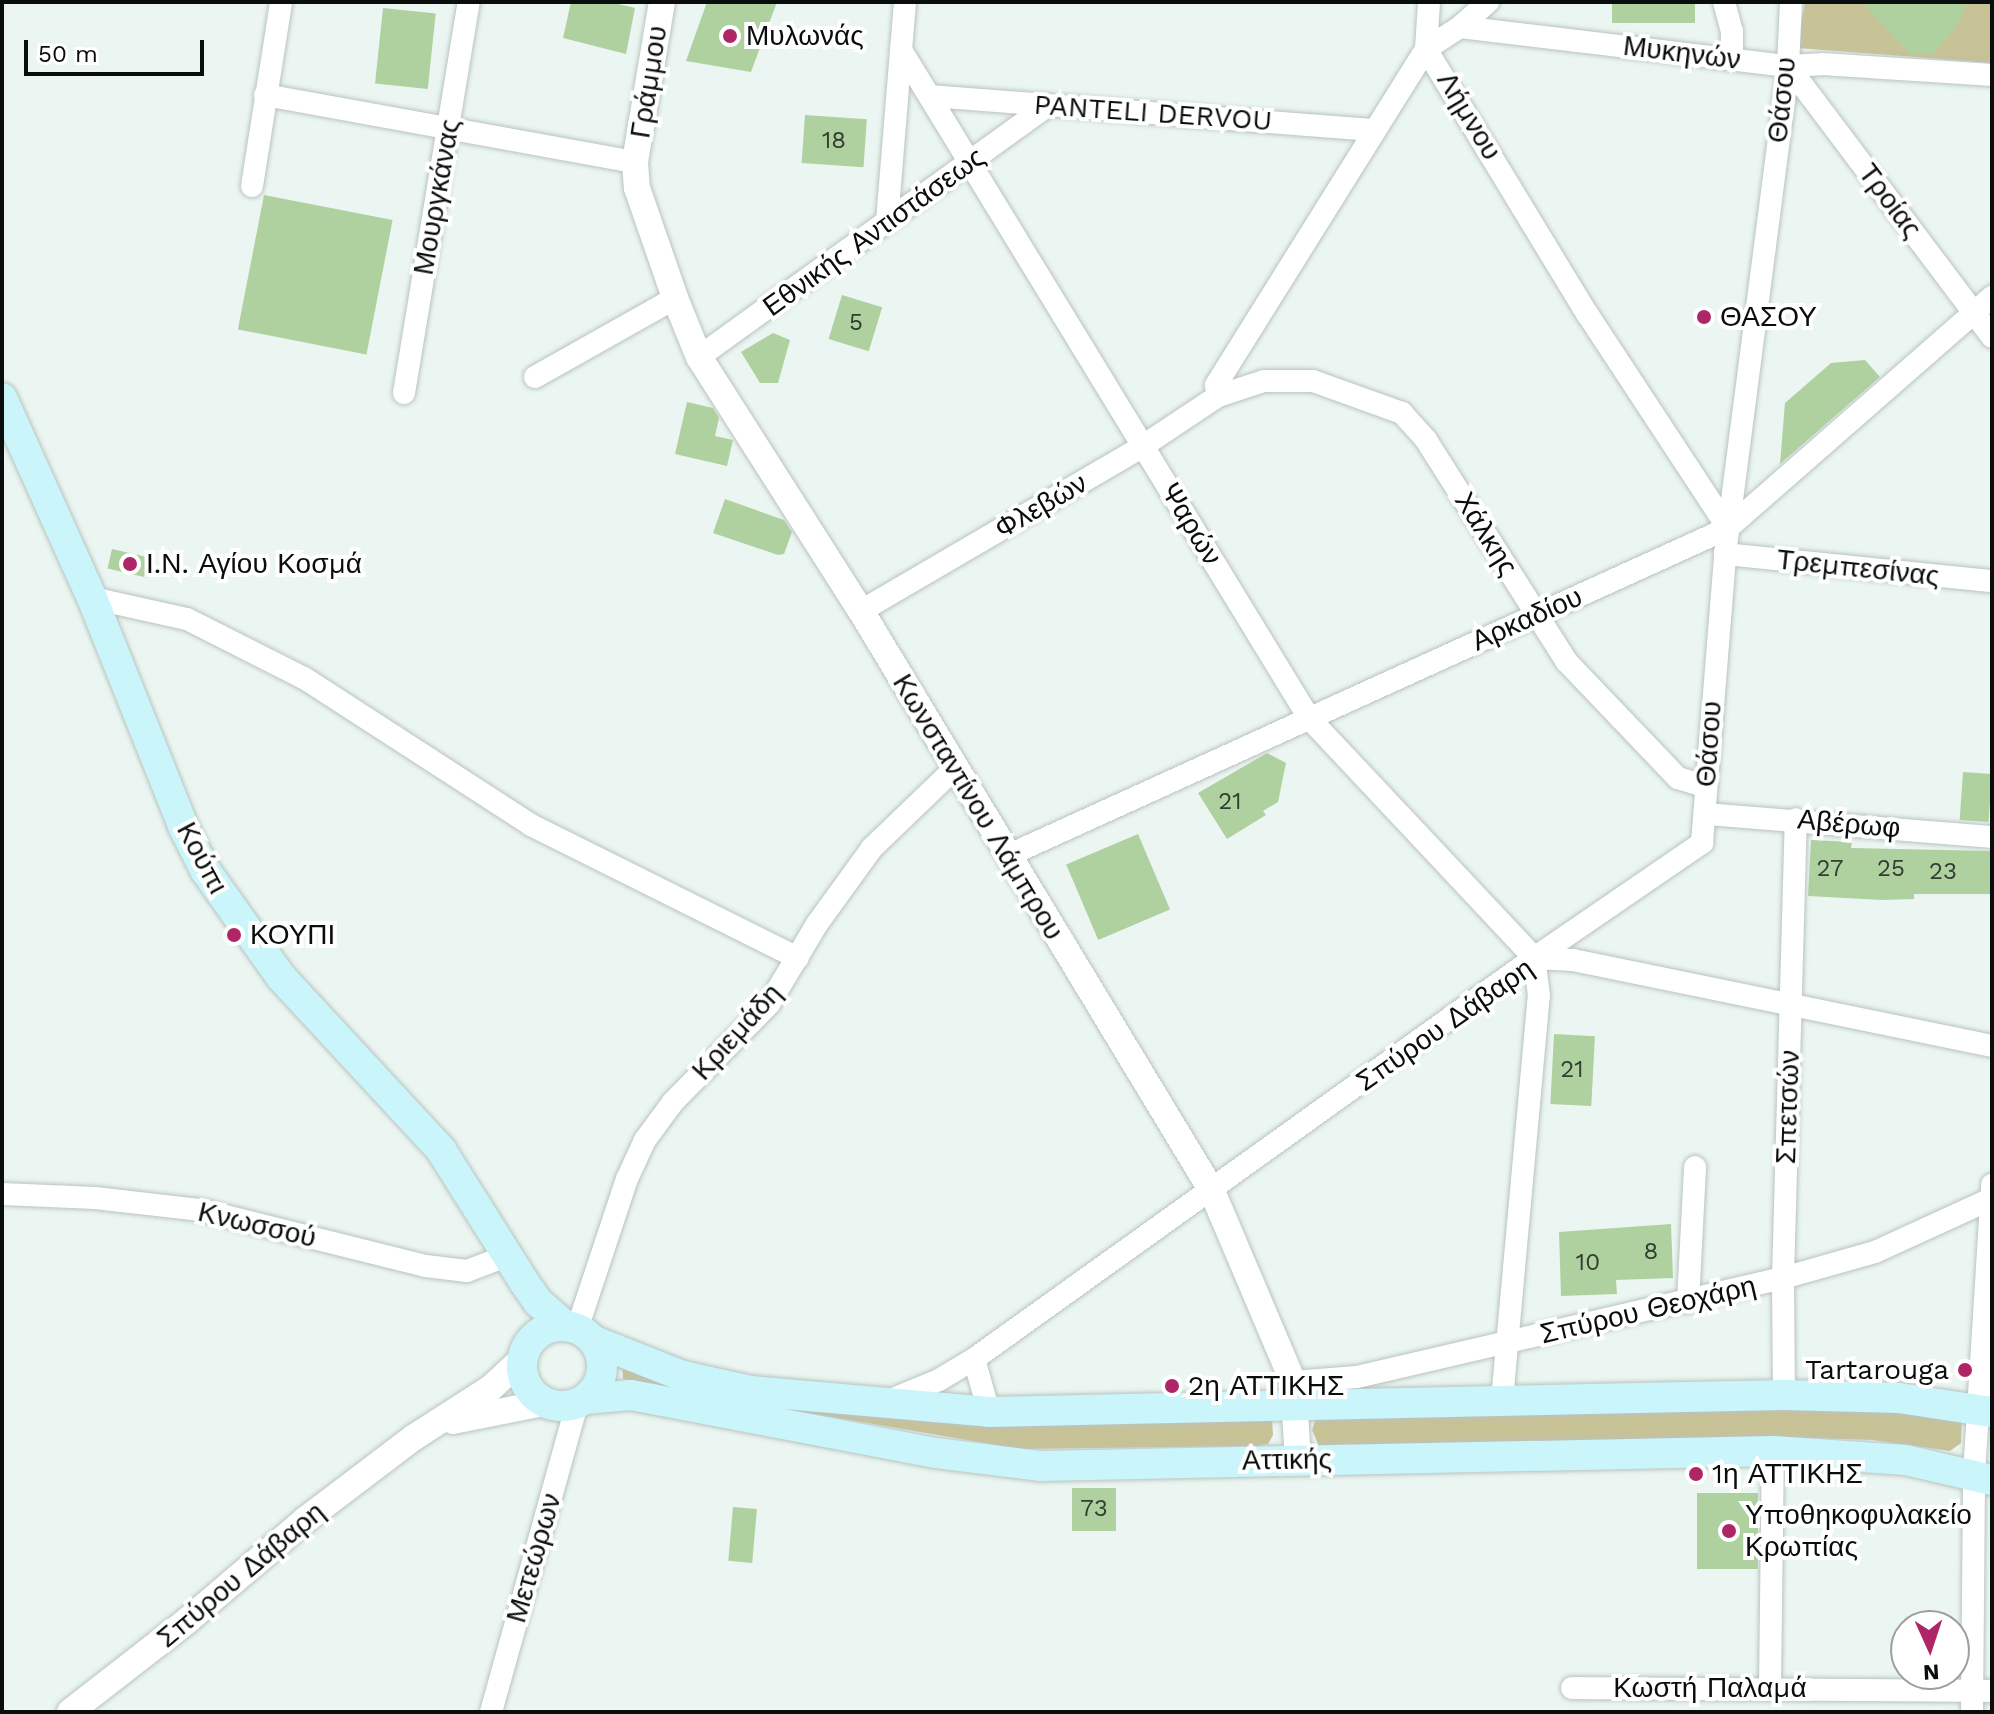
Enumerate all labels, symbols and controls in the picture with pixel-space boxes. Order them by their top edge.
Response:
place label: Μυλωνάς [746,19,864,53]
street label: Γράμμου [624,23,674,141]
scale bar [28,24,208,74]
marker: Μυλωνάς [721,27,739,45]
street label: Μυκηνών [1621,29,1743,77]
text: 50 m [38,40,98,68]
street label: Θάσου [1761,55,1803,145]
street label: Λήμνου [1430,66,1508,166]
street label: PANTELI DERVOU [1033,88,1273,138]
street label: Μουργκάνας [407,116,467,278]
house number: 18 [822,127,846,155]
street label: Εθνικής Αντιστάσεως [757,140,991,324]
street label: Τροίας [1851,157,1929,245]
place label: ΘΑΣΟΥ [1720,300,1817,334]
marker: ΘΑΣΟΥ [1695,308,1713,326]
house number: 5 [849,309,863,337]
street label: Φλεβών [989,466,1093,546]
street label: Ψαρών [1153,477,1229,571]
street label: Χάλκης [1447,486,1525,582]
street label: Τρεμπεσίνας [1775,543,1941,593]
place label: Ι.Ν. Αγίου Κοσμά [146,547,362,581]
marker: Ι.Ν. Αγίου Κοσμά [121,555,139,573]
street label: Αρκαδίου [1467,580,1587,658]
street label: Κωνσταντίνου Λάμπρου [885,668,1071,946]
street label: Θάσου [1689,700,1729,788]
house number: 21 [1218,788,1242,816]
street label: Αβέρωφ [1796,803,1902,845]
street label: Κούπι [169,817,235,899]
house number: 27 [1817,855,1843,883]
house number: 25 [1877,855,1905,883]
house number: 23 [1929,858,1957,886]
place label: ΚΟΥΠΙ [250,918,335,952]
marker: ΚΟΥΠΙ [225,926,243,944]
street label: Σπύρου Δάβαρη [1350,952,1540,1098]
street label: Κριεμάδη [685,977,789,1087]
street label: Σπετσών [1769,1049,1807,1165]
house number: 21 [1560,1056,1584,1084]
street label: Κνωσσού [195,1195,319,1255]
house number: 8 [1644,1238,1658,1266]
house number: 10 [1576,1249,1600,1277]
street label: Σπύρου Θεοχάρη [1537,1269,1759,1351]
place label: Tartarouga [1805,1353,1949,1387]
marker: Tartarouga [1956,1361,1974,1379]
place label: 2η ΑΤΤΙΚΗΣ [1188,1369,1344,1403]
marker: 2η ΑΤΤΙΚΗΣ [1163,1377,1181,1395]
street label: Αττικής [1242,1442,1332,1478]
place label: 1η ΑΤΤΙΚΗΣ [1712,1457,1863,1491]
marker: 1η ΑΤΤΙΚΗΣ [1687,1465,1705,1483]
street label: Μετεώρων [500,1489,568,1627]
street label: Σπύρου Δάβαρη [150,1495,332,1655]
house number: 73 [1080,1495,1108,1523]
place label: Υποθηκοφυλακείο Κρωπίας [1745,1498,1972,1564]
marker: Υποθηκοφυλακείο Κρωπίας [1720,1522,1738,1540]
north arrow [1890,1610,1970,1690]
text: N [1922,1660,1940,1685]
street label: Κωστή Παλαμά [1613,1671,1807,1705]

